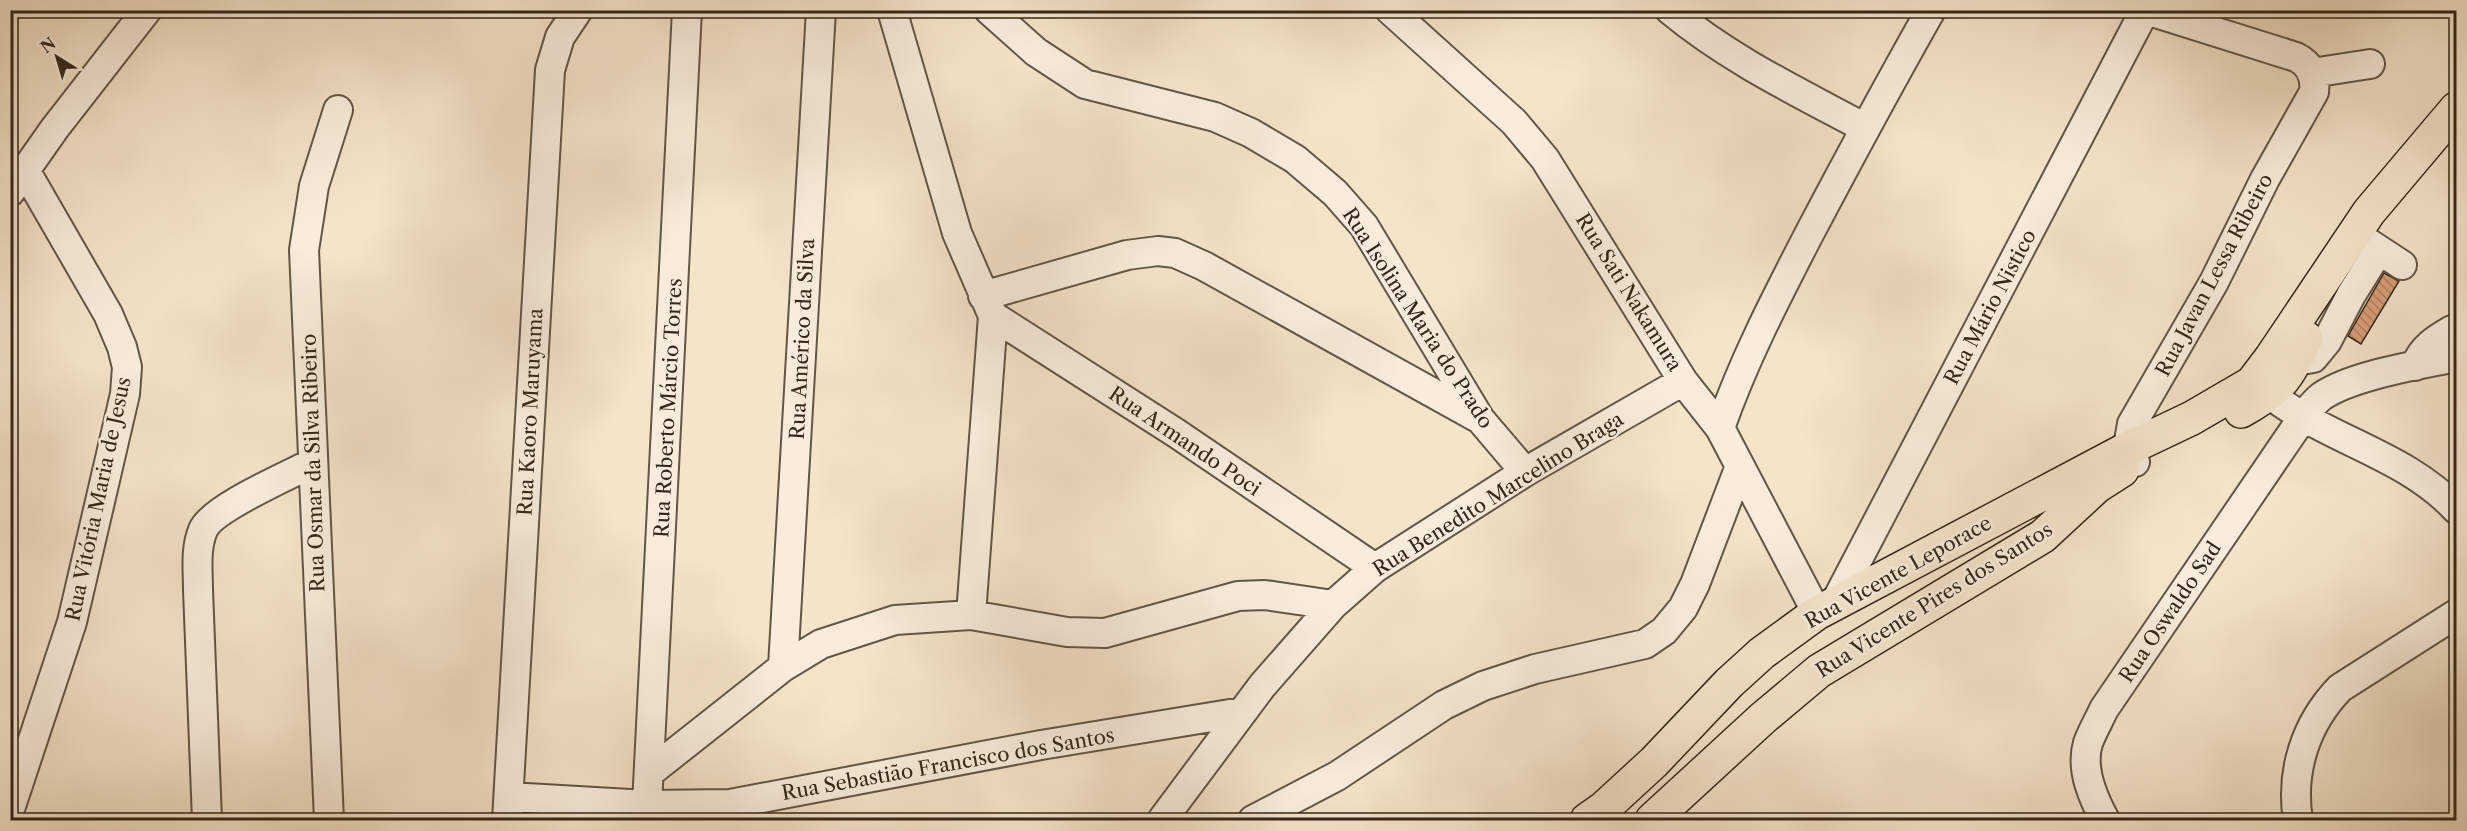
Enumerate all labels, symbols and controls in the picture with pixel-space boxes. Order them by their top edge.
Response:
north arrow [27,27,87,87]
text: N [36,33,60,57]
street label: Rua Javan Lessa Ribeiro [2150,170,2278,380]
street label: Rua Isolina Maria do Prado [1338,203,1498,433]
street label: Rua Sati Nakamura [1571,209,1688,376]
street label: Rua Mário Nistico [1939,225,2041,389]
street label: Rua Américo da Silva [785,237,819,440]
street label: Rua Roberto Márcio Torres [649,278,687,538]
street label: Rua Kaoro Maruyama [513,307,547,517]
street label: Rua Osmar da Silva Ribeiro [296,333,330,593]
street label: Rua Vitória Maria de Jesus [60,375,136,623]
street label: Rua Armando Poci [1104,381,1266,501]
street label: Rua Benedito Marcelino Braga [1368,407,1628,581]
street label: Rua Vicente Leporace [1801,511,1995,633]
street label: Rua Vicente Pires dos Santos [1811,517,2057,683]
street label: Rua Oswaldo Sad [2114,537,2226,687]
street label: Rua Sebastião Francisco dos Santos [780,723,1116,805]

